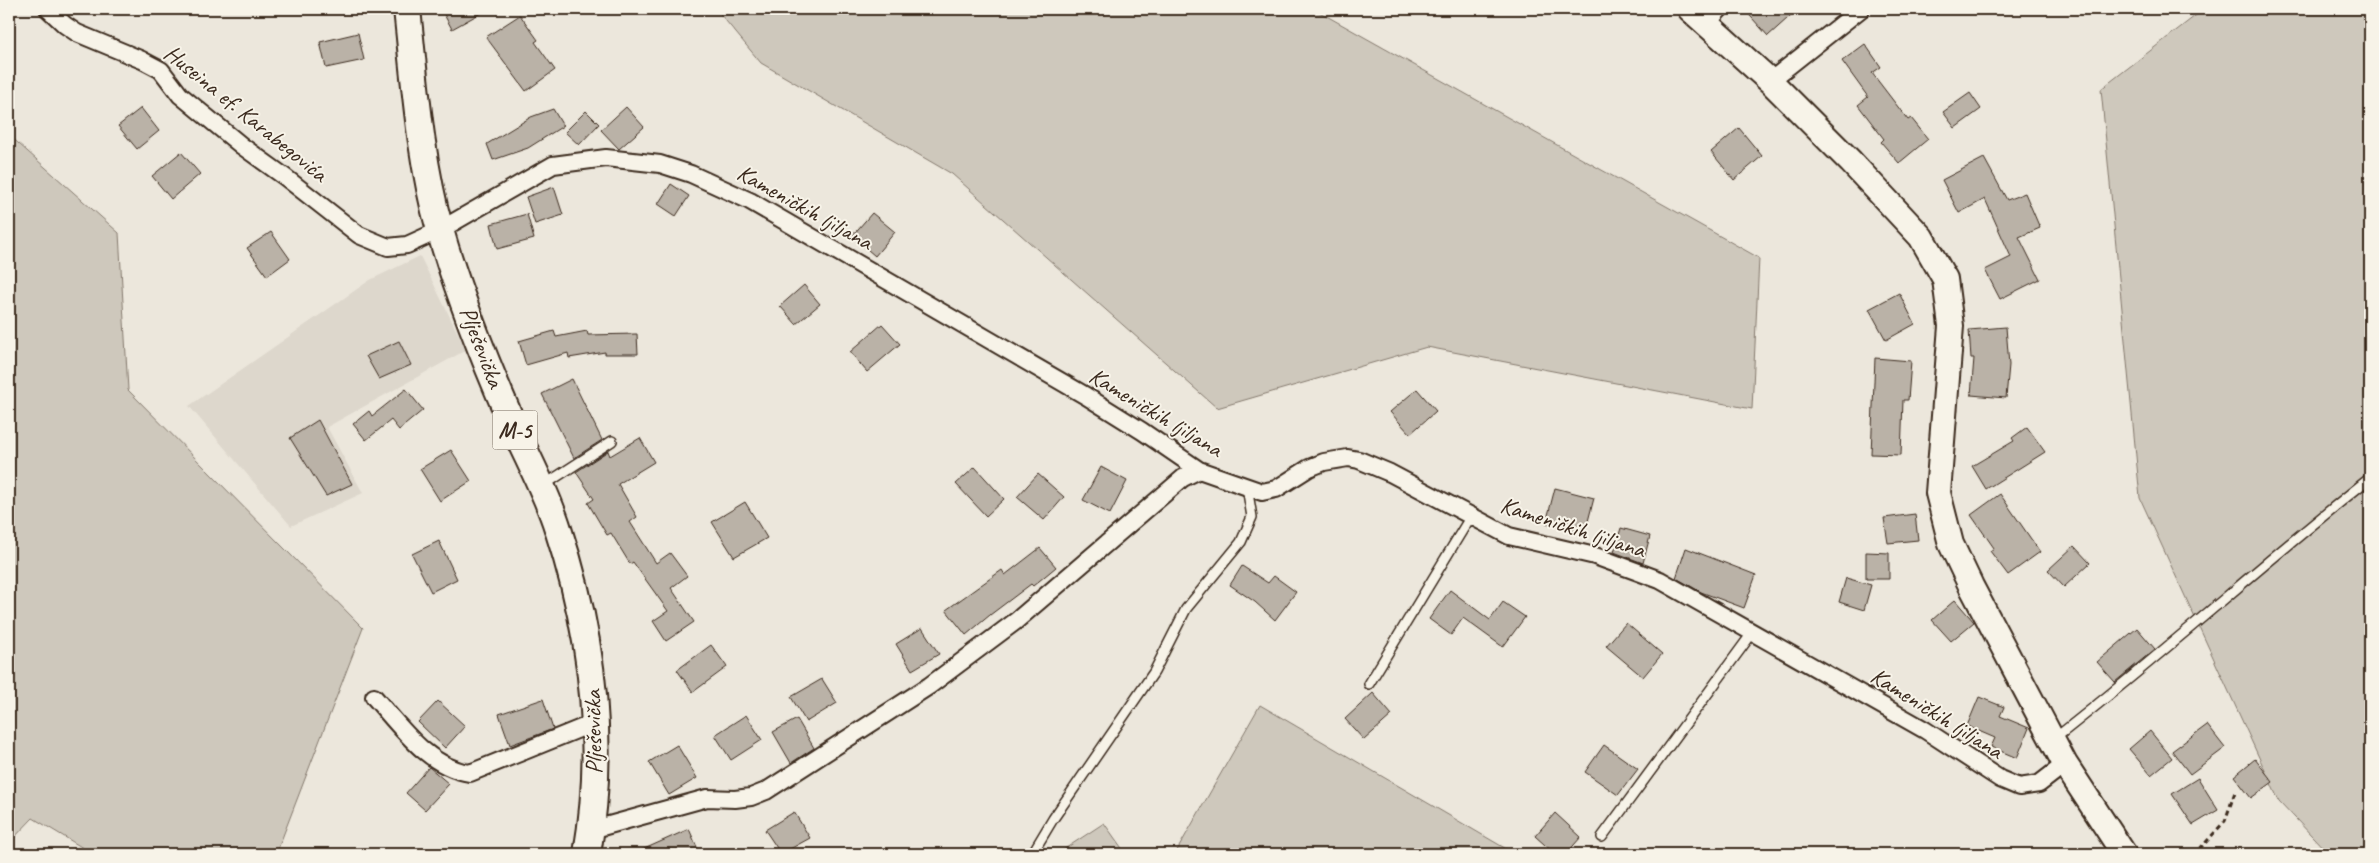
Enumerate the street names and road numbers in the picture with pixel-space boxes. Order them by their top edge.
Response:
street label: Huseina ef. Karabegovića [158,38,335,189]
street label: Kameničkih ljiljana [732,157,879,257]
street label: Plješevička [453,302,512,393]
street label: Kameničkih ljiljana [1084,360,1229,464]
road number: M-5 [492,410,538,450]
street label: Kameničkih ljiljana [1497,490,1651,565]
street label: Kameničkih ljiljana [1865,660,2010,766]
street label: Plješevička [577,688,609,774]

